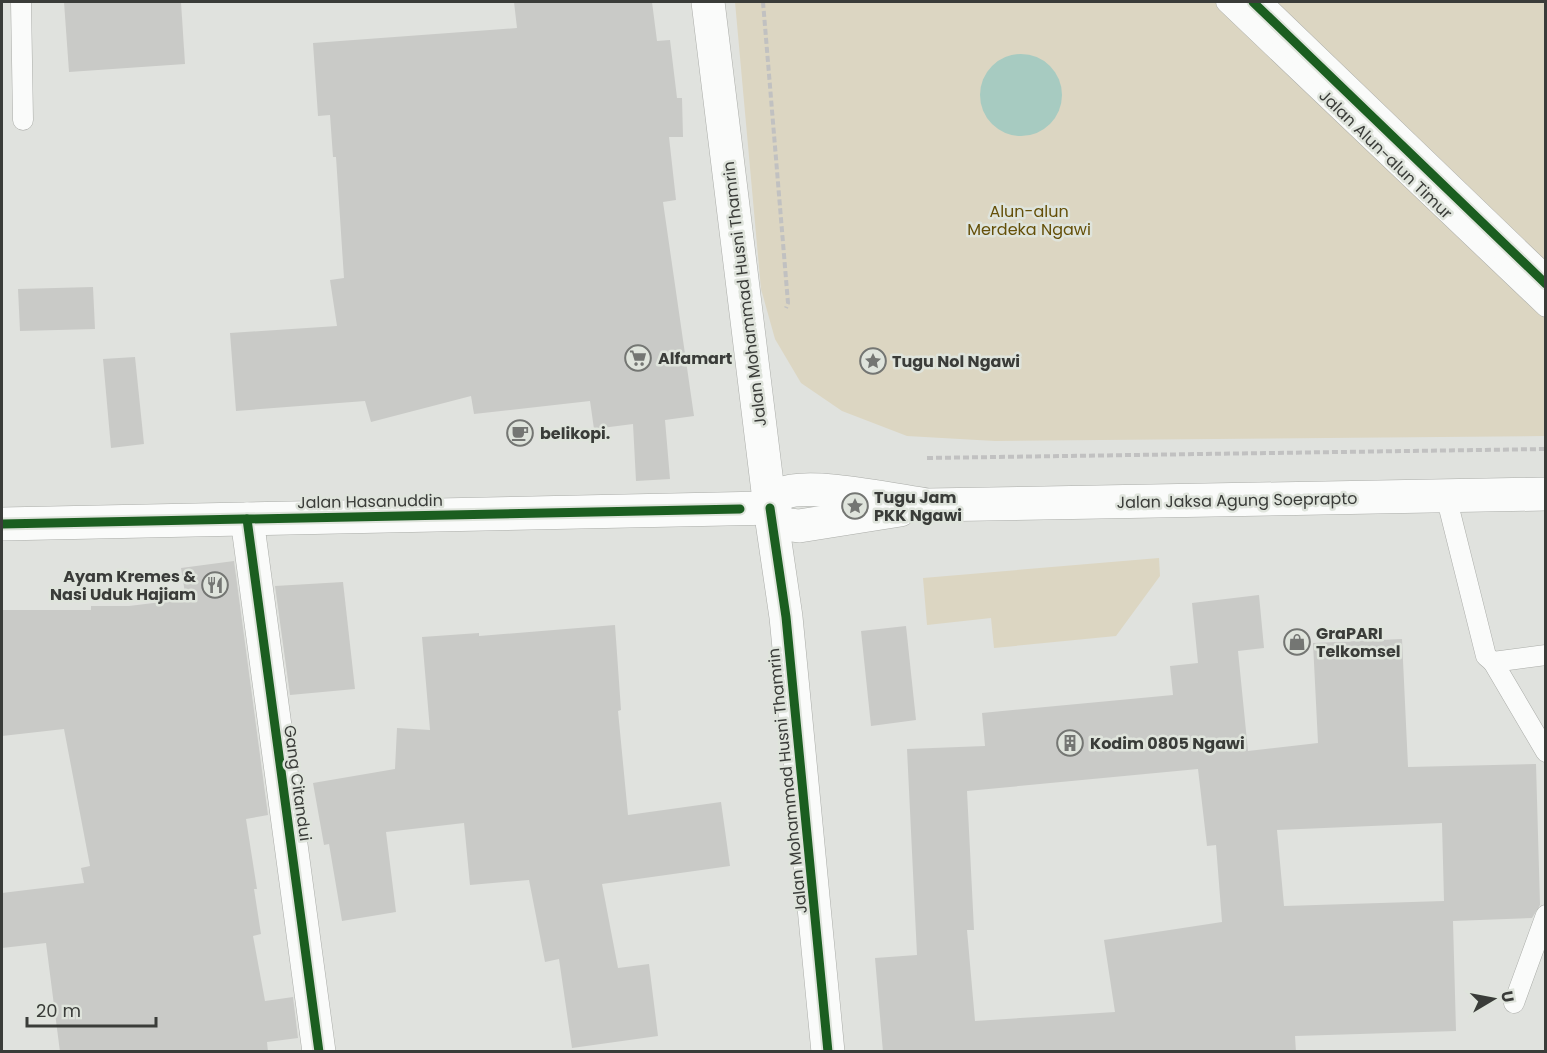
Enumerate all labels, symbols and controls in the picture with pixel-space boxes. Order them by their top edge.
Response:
street label: Jalan Alun-alun Timur [1314,84,1457,224]
street label: Jalan Mohammad Husni Thamrin [717,160,772,428]
park label: Alun-alun Merdeka Ngawi [967,200,1091,241]
supermarket icon: Alfamart [623,343,653,373]
place icon: Tugu Nol Ngawi [858,346,888,376]
place label: Alfamart [658,347,732,370]
place label: Tugu Nol Ngawi [892,350,1020,373]
cafe icon: belikopi. [505,418,535,448]
place label: belikopi. [540,422,610,445]
place label: Tugu Jam PKK Ngawi [874,486,962,527]
street label: Jalan Jaksa Agung Soeprapto [1116,487,1358,514]
street label: Jalan Hasanuddin [297,489,443,514]
place icon: Tugu Jam PKK Ngawi [840,491,870,521]
place label: Ayam Kremes & Nasi Uduk Hajiam [50,565,196,606]
restaurant icon: Ayam Kremes & Nasi Uduk Hajiam [200,570,230,600]
place label: GraPARI Telkomsel [1316,622,1401,663]
shop icon: GraPARI Telkomsel [1282,627,1312,657]
street label: Jalan Mohammad Husni Thamrin [762,647,813,915]
street label: Gang Citandui [278,724,317,842]
building icon: Kodim 0805 Ngawi [1055,728,1085,758]
place label: Kodim 0805 Ngawi [1090,732,1245,755]
north arrow [1463,969,1523,1029]
text: U [1495,989,1520,1004]
scale bar [27,990,156,1028]
text: 20 m [36,998,81,1023]

